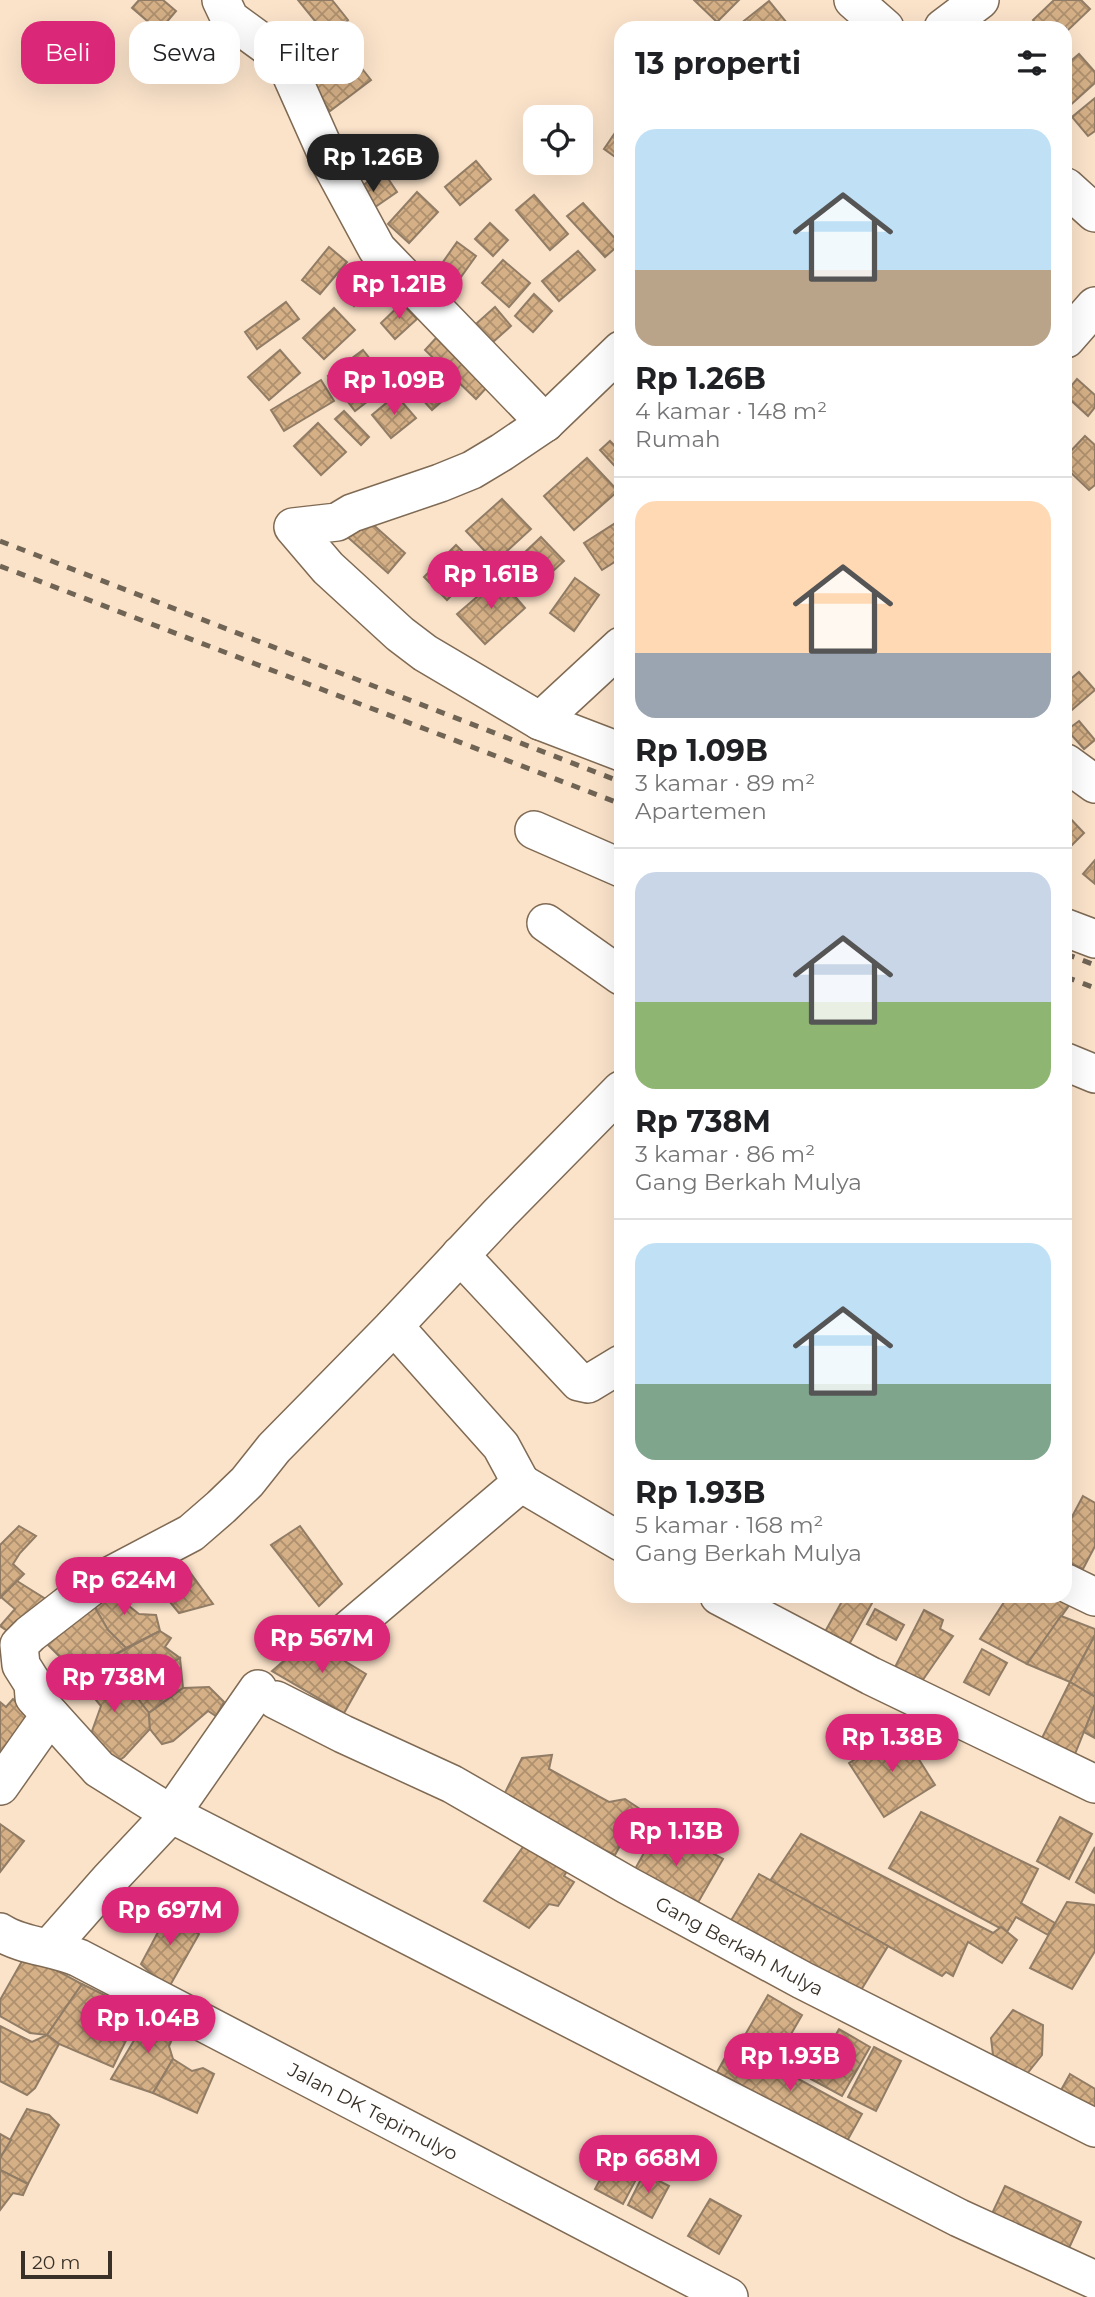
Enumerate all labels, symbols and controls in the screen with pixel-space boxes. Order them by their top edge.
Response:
chip: Beli [21,21,115,84]
chip: Sewa [129,21,240,84]
chip: Filter [254,21,364,84]
icon: filters [1013,44,1051,82]
text: 13 properti [635,45,801,82]
map controls [523,105,593,175]
button: locate [523,105,593,175]
pin: Rp 1.26B [301,134,445,194]
text: Rp 1.26B [323,143,423,171]
icon: home [780,174,906,300]
pin: Rp 1.21B [327,262,471,321]
text: Rp 1.21B [352,270,446,298]
pin: Rp 1.09B [322,358,466,417]
text: Rp 1.26B [635,360,766,397]
text: Rp 1.09B [343,366,445,394]
text: 4 kamar · 148 m² [635,397,827,425]
text: Rumah [635,425,721,453]
icon: home [780,546,906,672]
pin: Rp 1.61B [419,552,563,611]
text: Rp 1.61B [443,560,539,588]
text: Rp 1.09B [635,732,768,769]
text: 3 kamar · 89 m² [635,769,815,797]
text: Apartemen [635,797,767,825]
icon: home [780,917,906,1043]
text: Rp 738M [635,1103,771,1140]
text: 3 kamar · 86 m² [635,1140,815,1168]
text: Gang Berkah Mulya [635,1168,862,1196]
icon: home [780,1288,906,1414]
text: Rp 1.93B [635,1474,765,1511]
text: 5 kamar · 168 m² [635,1511,824,1539]
text: Gang Berkah Mulya [635,1539,862,1567]
pin: Rp 624M [59,1558,189,1617]
text: Rp 624M [71,1566,177,1594]
pin: Rp 567M [257,1616,387,1675]
text: Rp 567M [270,1624,374,1652]
pin: Rp 738M [49,1654,179,1714]
text: Rp 738M [62,1663,166,1691]
pin: Rp 1.38B [820,1714,964,1774]
text: Rp 1.38B [842,1723,942,1751]
pin: Rp 1.13B [604,1808,748,1868]
text: Rp 1.13B [629,1817,723,1845]
pin: Rp 697M [105,1888,235,1947]
street label: Gang Berkah Mulya [651,1892,827,2001]
text: Rp 697M [118,1896,222,1924]
pin: Rp 1.04B [76,1996,220,2055]
text: Rp 1.04B [96,2004,200,2032]
pin: Rp 1.93B [718,2034,862,2093]
text: Rp 1.93B [740,2042,840,2070]
street label: Jalan DK Tepimulyo [283,2058,462,2166]
pin: Rp 668M [583,2136,713,2195]
text: Rp 668M [595,2144,701,2172]
scale bar [21,2248,112,2280]
text: 20 m [32,2251,80,2274]

